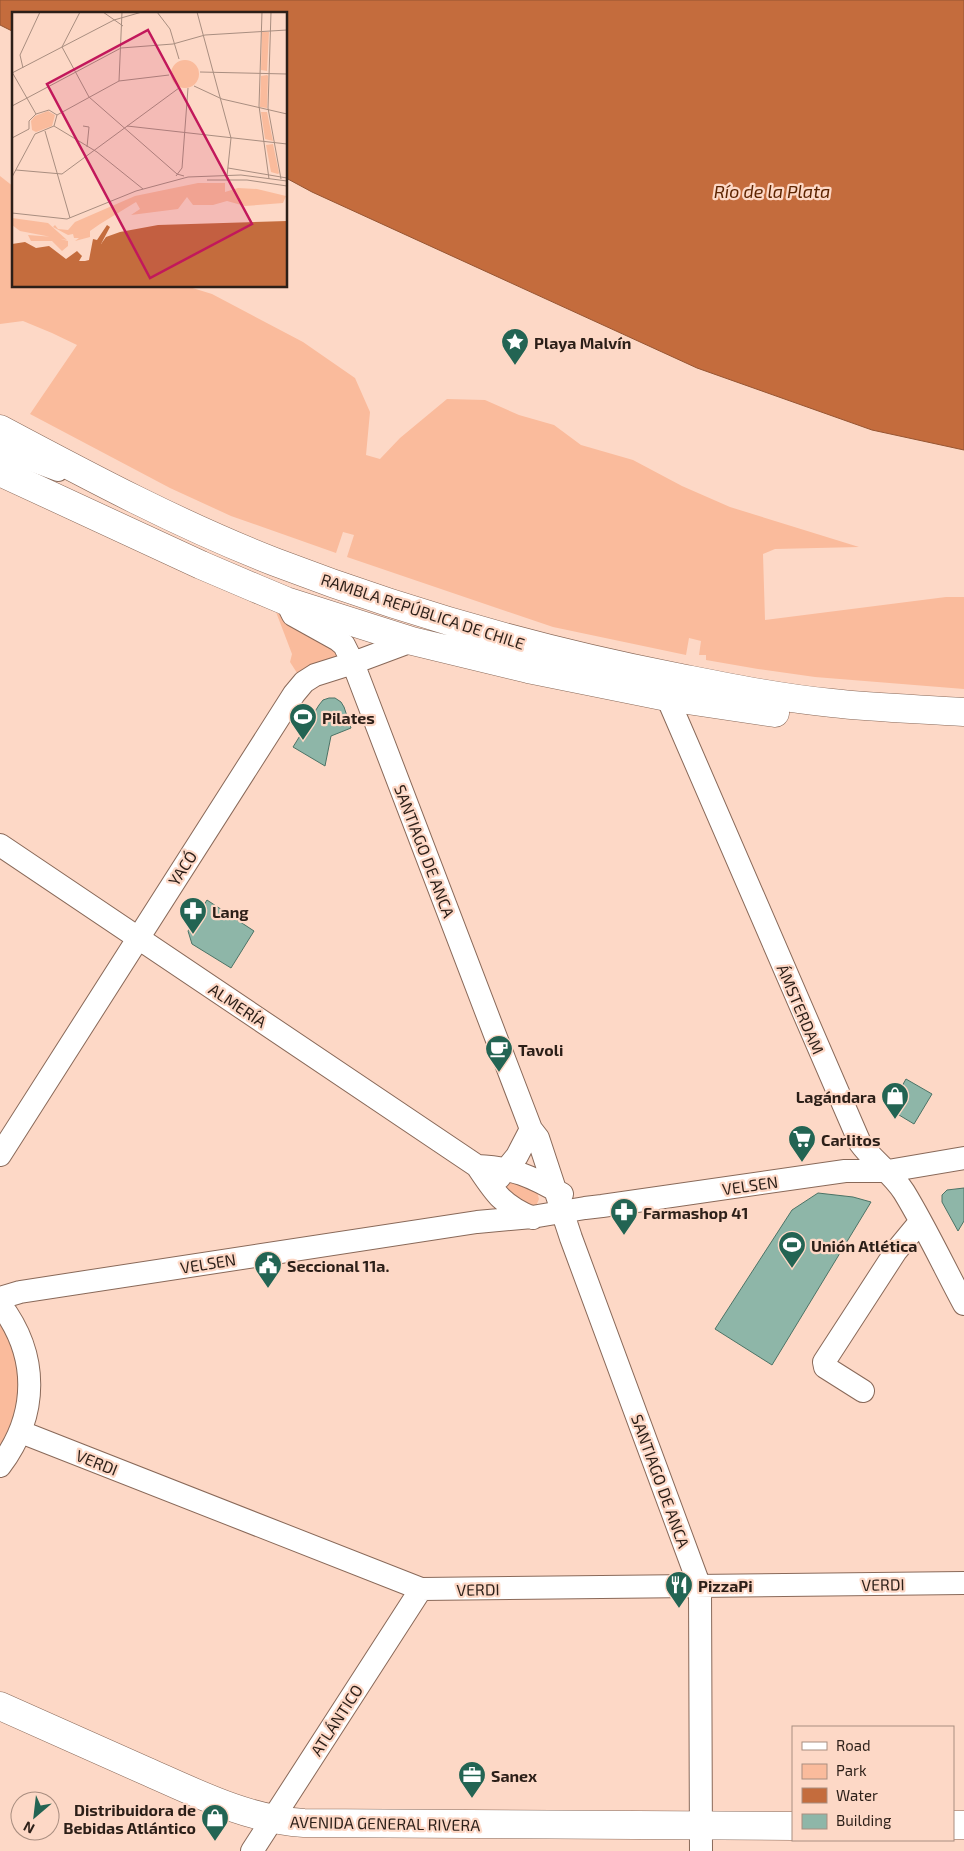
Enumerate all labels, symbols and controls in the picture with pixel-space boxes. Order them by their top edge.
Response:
inset map [12,12,288,288]
water label: Río de la Plata [714,180,830,202]
place icon: Playa Malvín [500,327,530,366]
place label: Playa Malvín [534,333,631,353]
street label: RAMBLA REPÚBLICA DE CHILE [319,569,527,653]
sports icon: Pilates [288,702,318,741]
place label: Pilates [322,708,375,727]
street label: SANTIAGO DE ANCA [391,782,459,920]
street label: YACÓ [164,847,200,889]
pharmacy icon: Lang [178,896,208,935]
place label: Lang [212,902,249,921]
street label: ÁMSTERDAM [774,961,828,1057]
street label: ALMERÍA [206,979,270,1031]
cafe icon: Tavoli [484,1034,514,1073]
place label: Tavoli [518,1040,563,1059]
shop icon: Lagándara [880,1081,910,1120]
place label: Lagándara [796,1087,876,1106]
supermarket icon: Carlitos [787,1124,817,1163]
place label: Carlitos [821,1130,881,1149]
street label: VELSEN [721,1172,779,1198]
pharmacy icon: Farmashop 41 [609,1197,639,1236]
place label: Farmashop 41 [643,1203,748,1222]
sports icon: Unión Atlética [777,1230,807,1269]
place label: Unión Atlética [811,1236,917,1255]
street label: VELSEN [179,1249,237,1277]
public building icon: Seccional 11a. [253,1250,283,1289]
place label: Seccional 11a. [287,1256,389,1275]
street label: SANTIAGO DE ANCA [628,1412,694,1551]
street label: VERDI [73,1445,121,1479]
restaurant icon: PizzaPi [664,1570,694,1609]
street label: VERDI [861,1574,905,1594]
place label: PizzaPi [698,1576,753,1595]
street label: VERDI [456,1579,500,1599]
street label: ATLÁNTICO [306,1681,366,1759]
legend [792,1726,954,1841]
text: Road [836,1736,871,1754]
office icon: Sanex [457,1760,487,1799]
text: Park [836,1761,867,1779]
place label: Sanex [491,1766,537,1785]
text: Water [836,1786,878,1804]
north arrow [10,1791,60,1841]
place label: Distribuidora de Bebidas Atlántico [63,1800,196,1837]
shop icon: Distribuidora de Bebidas Atlántico [200,1803,230,1842]
text: Building [836,1811,892,1829]
street label: AVENIDA GENERAL RIVERA [290,1812,480,1834]
text: N [20,1818,37,1838]

